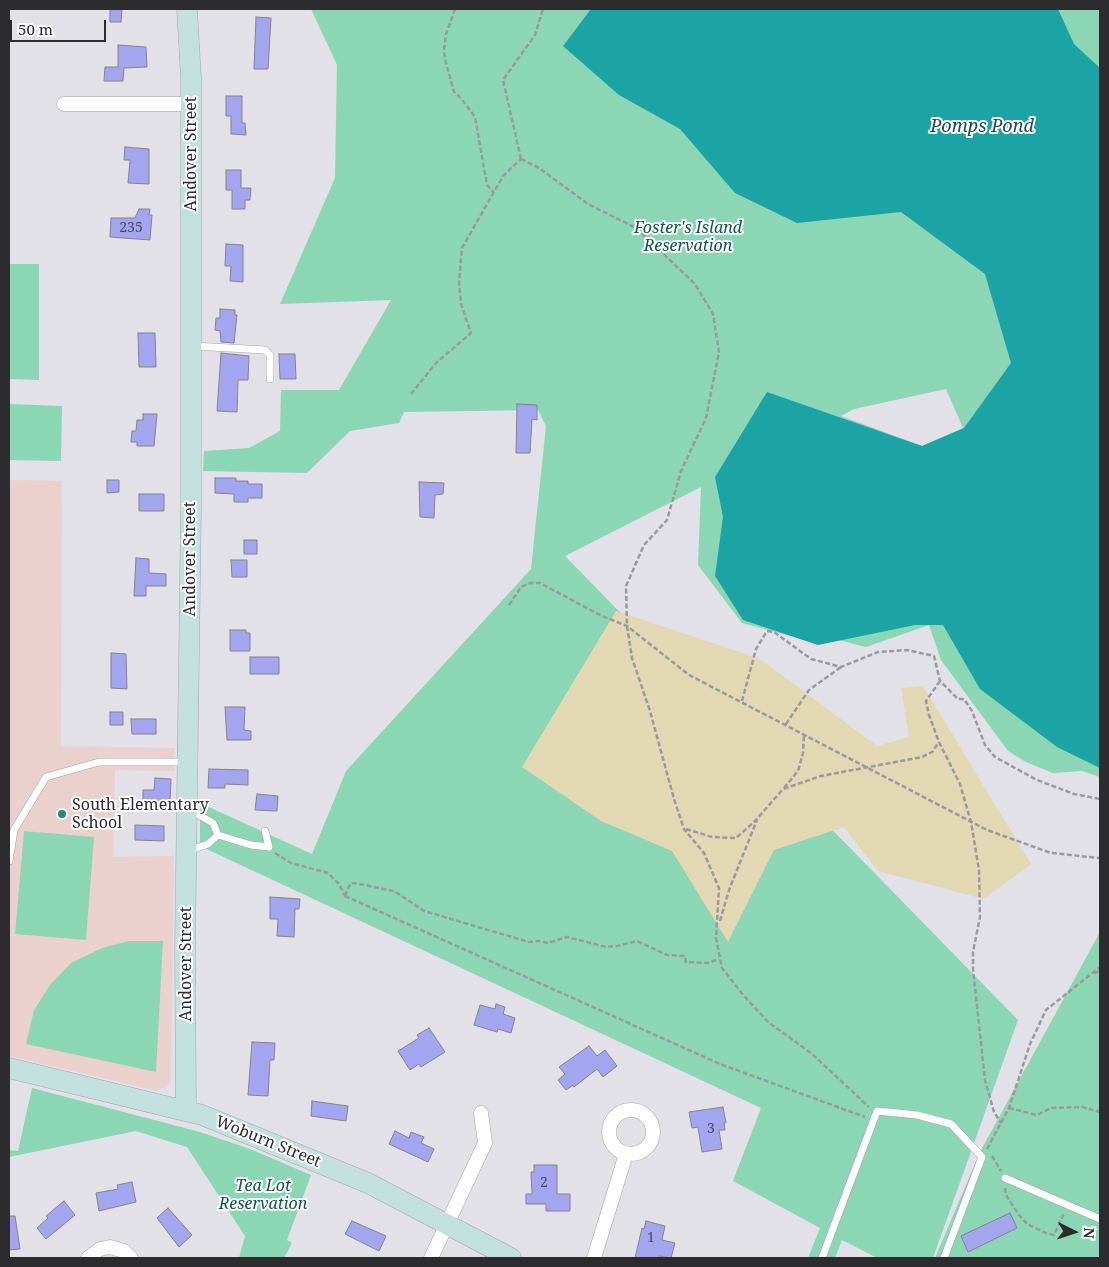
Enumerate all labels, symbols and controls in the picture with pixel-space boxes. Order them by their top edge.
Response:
scale bar [12,10,109,42]
text: 50 m [18,19,53,39]
street label: Andover Street [181,97,201,211]
water label: Pomps Pond [930,116,1034,138]
park label: Foster's Island Reservation [634,218,742,256]
house number: 235 [119,220,143,236]
street label: Andover Street [180,502,200,616]
place label: South Elementary School [72,795,209,833]
marker: South Elementary School [56,808,68,820]
street label: Andover Street [176,907,196,1021]
street label: Woburn Street [213,1112,323,1172]
house number: 3 [707,1121,715,1137]
house number: 2 [540,1175,548,1191]
park label: Tea Lot Reservation [219,1176,307,1214]
north arrow [1049,1207,1099,1257]
text: N [1080,1227,1099,1239]
house number: 1 [647,1230,655,1246]

